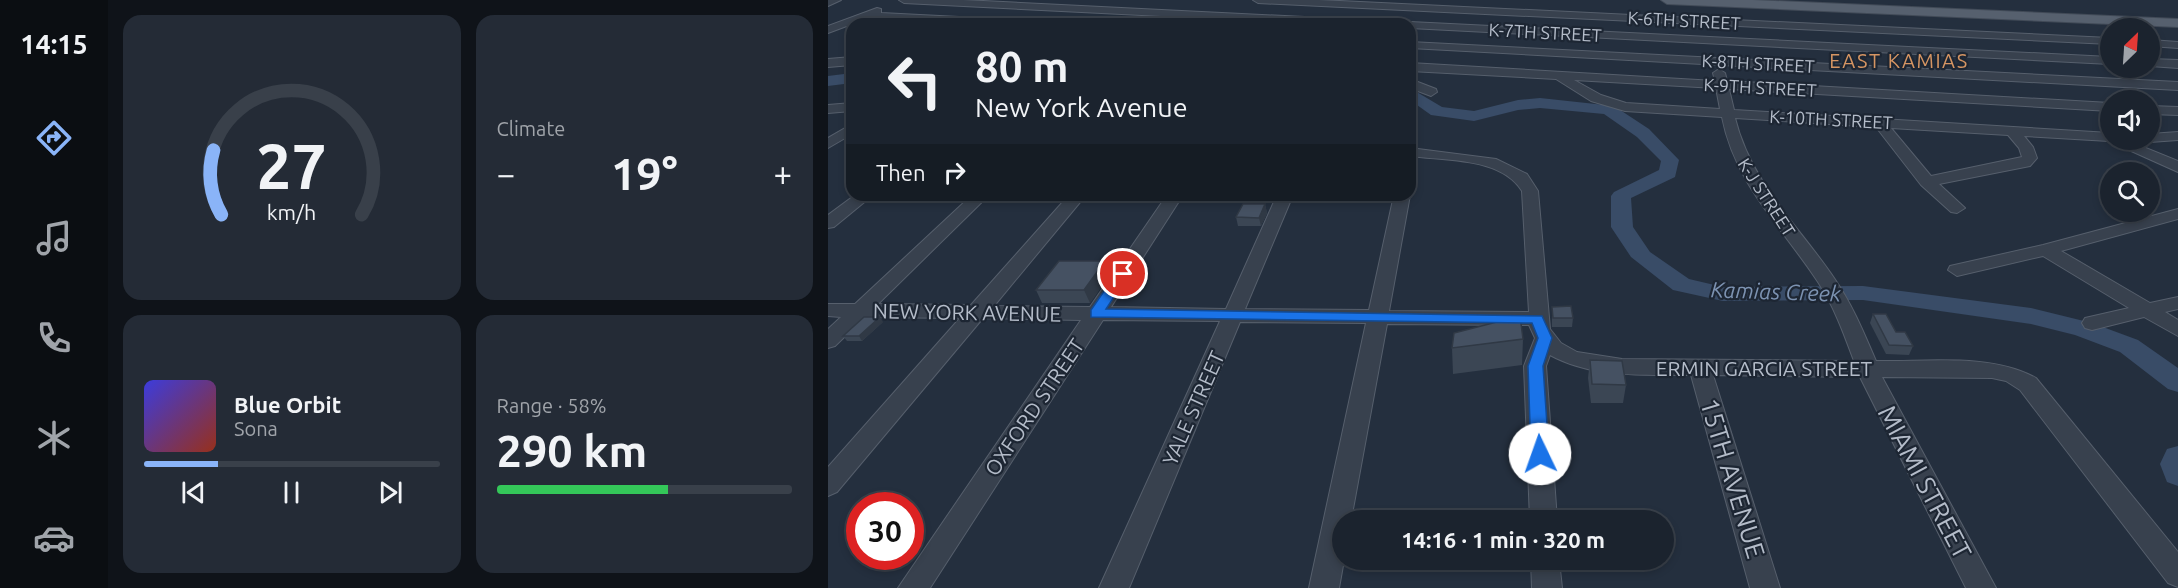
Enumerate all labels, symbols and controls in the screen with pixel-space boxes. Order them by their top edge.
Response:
street label: K-6TH STREET [1627,7,1741,33]
north arrow [2100,18,2160,78]
map controls [2100,18,2160,222]
street label: K-7TH STREET [1488,19,1602,45]
text: 14:15 [20,29,88,59]
icon: left [876,42,954,120]
text: 80 m [975,43,1069,90]
district label: EAST KAMIAS [1829,49,1969,72]
street label: K-8TH STREET [1701,50,1815,76]
street label: K-9TH STREET [1703,74,1817,100]
button: sound [2100,90,2160,150]
text: New York Avenue [975,92,1188,122]
street label: K-10TH STREET [1769,106,1893,132]
icon: directions [33,117,75,159]
text: Climate [497,117,565,140]
text: 27 [257,131,327,201]
text: 19° [611,148,678,199]
street label: K-J STREET [1734,154,1800,240]
text: − [497,155,515,192]
text: + [773,155,792,192]
icon: right [938,156,971,189]
text: Then [876,160,926,185]
button: search [2100,162,2160,222]
text: km/h [267,200,316,224]
icon: music [33,217,75,259]
pin [1097,248,1148,299]
icon: arrive [1106,257,1139,290]
water label: Kamias Creek [1710,276,1842,306]
street label: NEW YORK AVENUE [873,298,1061,326]
icon: phone [33,317,75,359]
street label: OXFORD STREET [979,334,1089,480]
street label: YALE STREET [1157,347,1229,469]
street label: ERMIN GARCIA STREET [1656,356,1873,380]
text: Blue Orbit [234,392,341,417]
text: Range · 58% [497,394,607,417]
street label: 15TH AVENUE [1695,395,1771,561]
street label: MIAMI STREET [1872,400,1978,564]
icon: climate [33,417,75,459]
text: Sona [234,417,278,440]
position arrow [1508,422,1572,486]
text: 290 km [497,425,647,476]
icon: previous [177,476,210,509]
icon: pause [275,476,308,509]
icon: next [374,476,407,509]
speed limit sign: 30 [846,492,924,570]
icon: car [33,517,75,559]
text: 14:16 · 1 min · 320 m [1401,527,1605,552]

